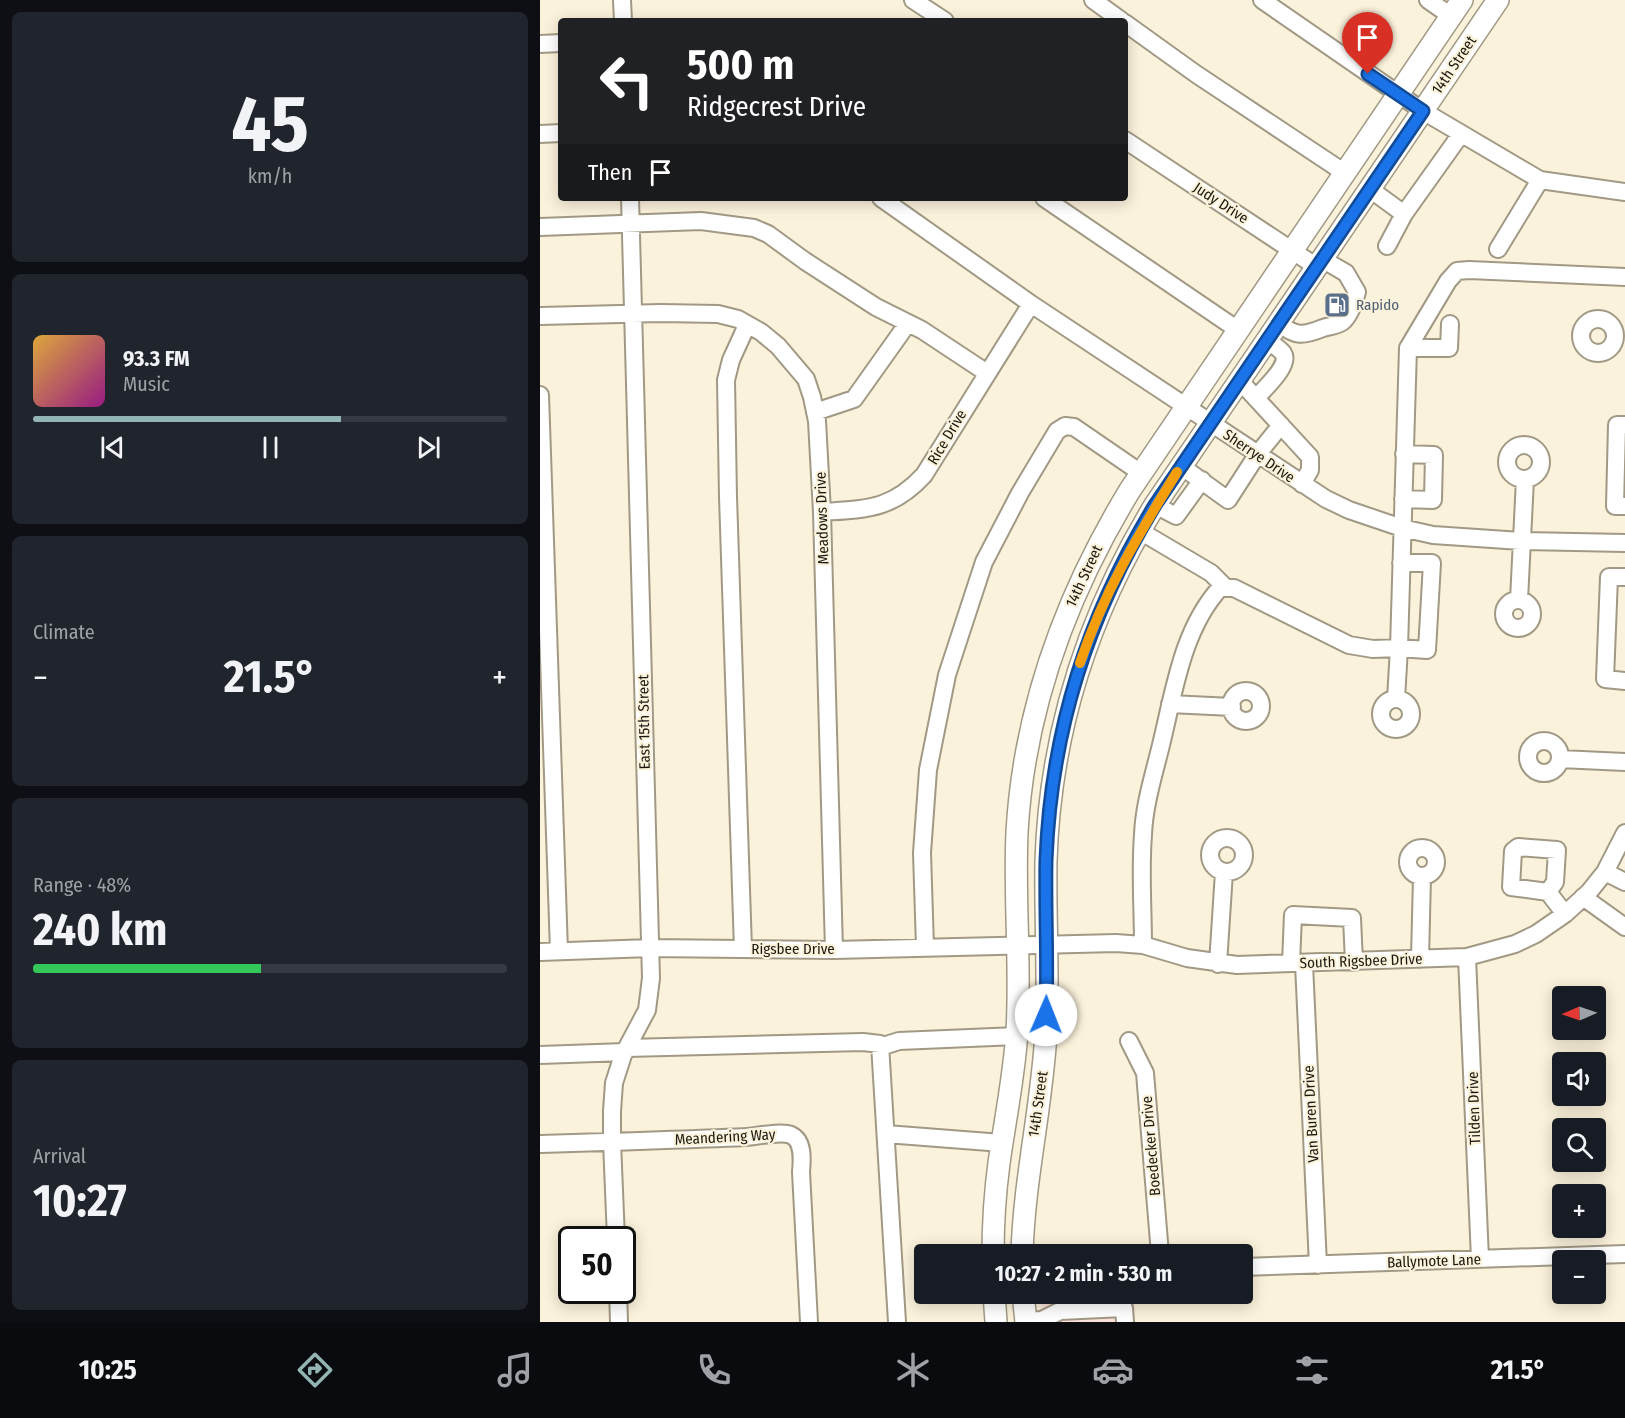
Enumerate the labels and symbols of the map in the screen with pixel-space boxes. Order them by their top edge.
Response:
pin [1342,12,1393,74]
street label: 14th Street [1428,32,1480,98]
street label: Judy Drive [1190,179,1252,227]
fuel station icon: Rapido [1322,290,1352,320]
place label: Rapido [1356,296,1399,314]
street label: Rice Drive [924,406,970,468]
street label: Sherrye Drive [1220,425,1298,487]
street label: Meadows Drive [811,471,833,565]
street label: 14th Street [1062,542,1106,610]
street label: East 15th Street [634,674,654,770]
street label: Rigsbee Drive [751,940,835,958]
street label: South Rigsbee Drive [1299,950,1423,972]
position arrow [1014,983,1078,1047]
north arrow [1552,986,1606,1040]
street label: Van Buren Drive [1299,1065,1323,1163]
street label: 14th Street [1024,1070,1052,1138]
street label: Tilden Drive [1464,1071,1484,1145]
street label: Boedecker Drive [1138,1095,1164,1197]
street label: Meandering Way [674,1125,776,1149]
speed limit sign: 50 [558,1226,636,1304]
street label: Ballymote Lane [1387,1250,1481,1272]

